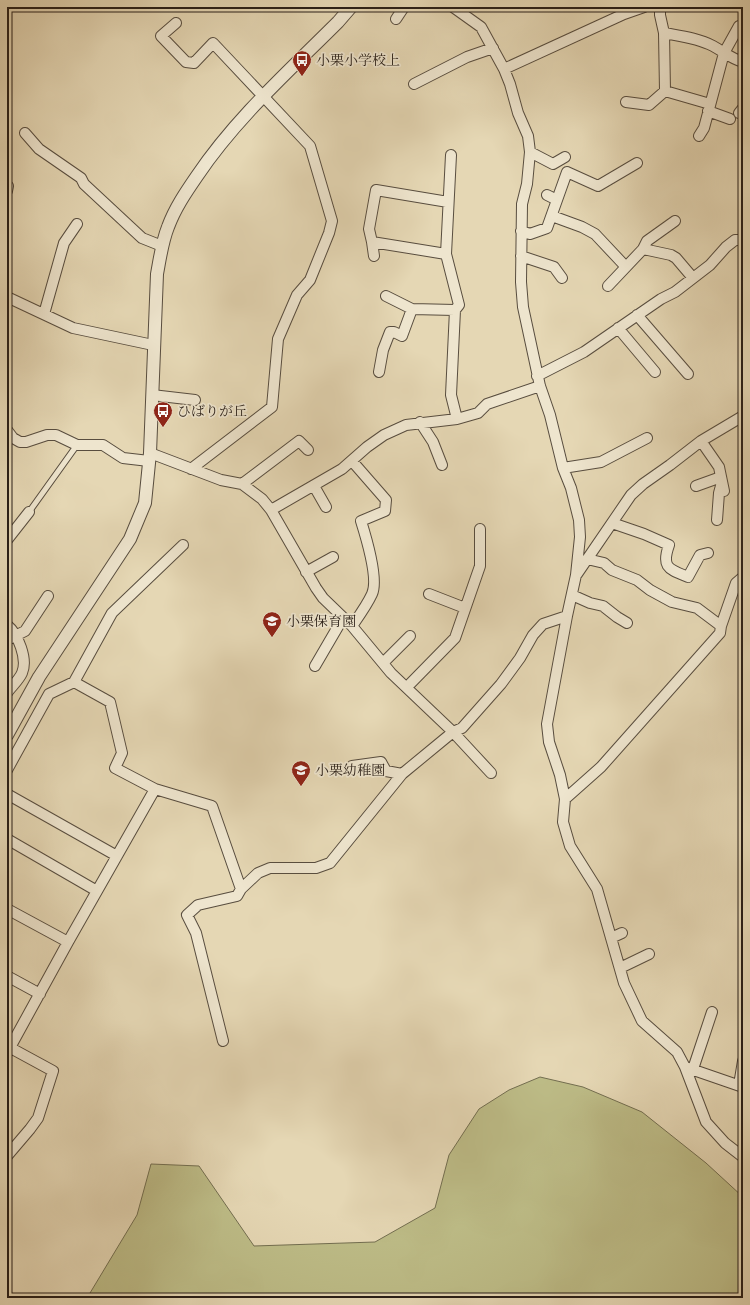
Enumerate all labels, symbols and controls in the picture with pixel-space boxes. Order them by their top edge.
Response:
bus stop icon: 小栗小学校上 [291,49,313,77]
place label: 小栗小学校上 [316,50,400,70]
bus stop icon: ひばりが丘 [152,400,174,428]
place label: ひばりが丘 [177,401,247,421]
school or university icon: 小栗保育園 [261,610,283,638]
place label: 小栗保育園 [286,611,356,631]
school or university icon: 小栗幼稚園 [290,759,312,787]
place label: 小栗幼稚園 [315,760,385,780]

